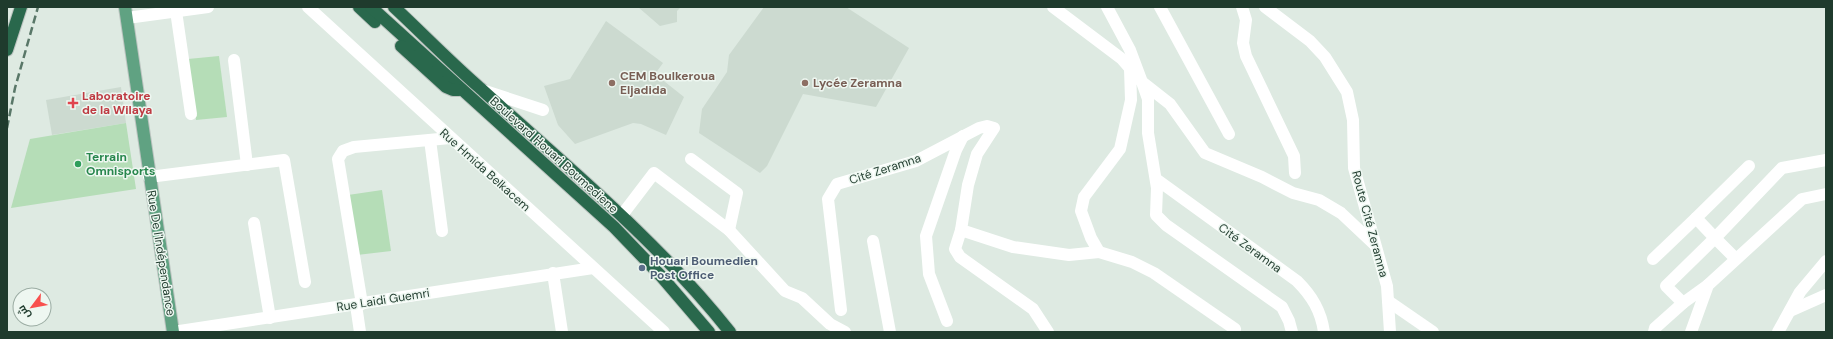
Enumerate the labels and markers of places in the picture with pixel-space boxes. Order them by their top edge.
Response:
place label: CEM Boulkeroua Eljadida [620,68,715,98]
place label: Lycée Zeramna [813,75,902,91]
marker: CEM Boulkeroua Eljadida [607,78,617,88]
marker: Lycée Zeramna [800,78,810,88]
place label: Laboratoire de la Wilaya [82,88,152,118]
marker: Laboratoire de la Wilaya [67,97,79,109]
place label: Terrain Omnisports [86,149,155,179]
marker: Terrain Omnisports [73,159,83,169]
place label: Houari Boumedien Post Office [650,253,758,283]
marker: Houari Boumedien Post Office [637,263,647,273]

